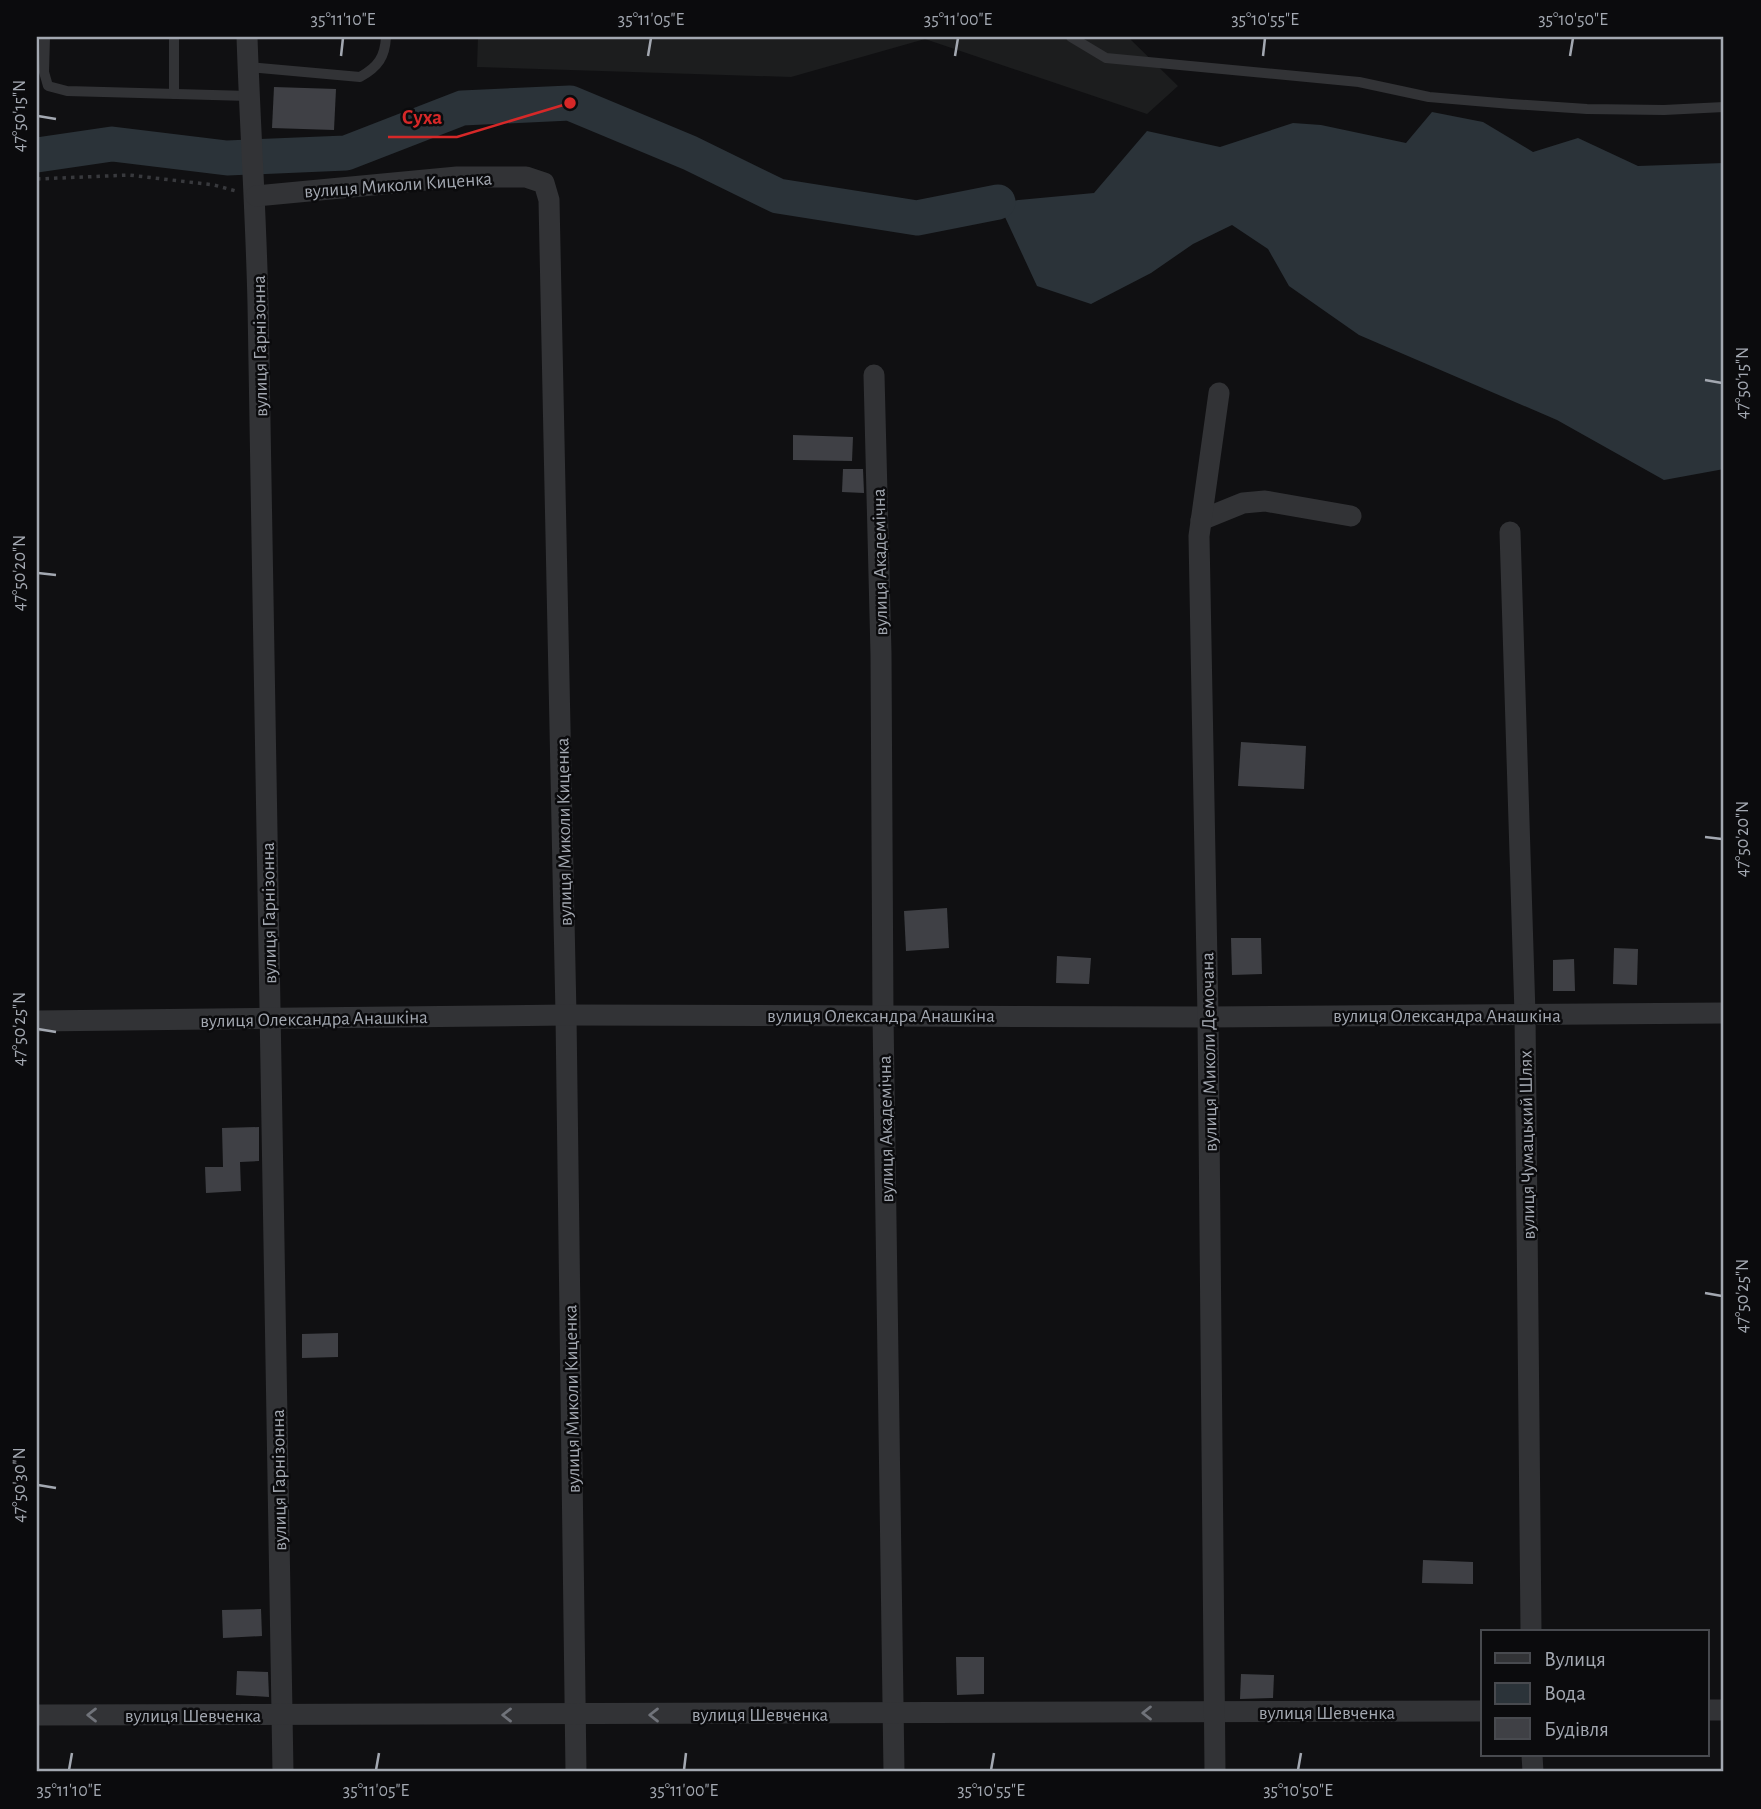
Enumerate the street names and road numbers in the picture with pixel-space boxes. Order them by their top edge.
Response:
street label: вулиця Миколи Киценка [303,169,493,202]
street label: вулиця Гарнізонна [250,275,271,417]
street label: вулиця Академічна [870,488,891,636]
street label: вулиця Миколи Киценка [553,737,576,926]
street label: вулиця Гарнізонна [259,842,280,984]
street label: вулиця Миколи Демочана [1198,952,1221,1152]
street label: вулиця Олександра Анашкіна [767,1007,995,1026]
street label: вулиця Олександра Анашкіна [1333,1007,1561,1026]
street label: вулиця Олександра Анашкіна [200,1008,428,1031]
street label: вулиця Чумацький Шлях [1516,1050,1539,1240]
street label: вулиця Академічна [876,1055,897,1203]
street label: вулиця Миколи Киценка [561,1304,584,1493]
street label: вулиця Гарнізонна [269,1409,290,1551]
street label: вулиця Шевченка [1259,1704,1396,1723]
street label: вулиця Шевченка [692,1706,829,1725]
street label: вулиця Шевченка [125,1707,262,1726]

